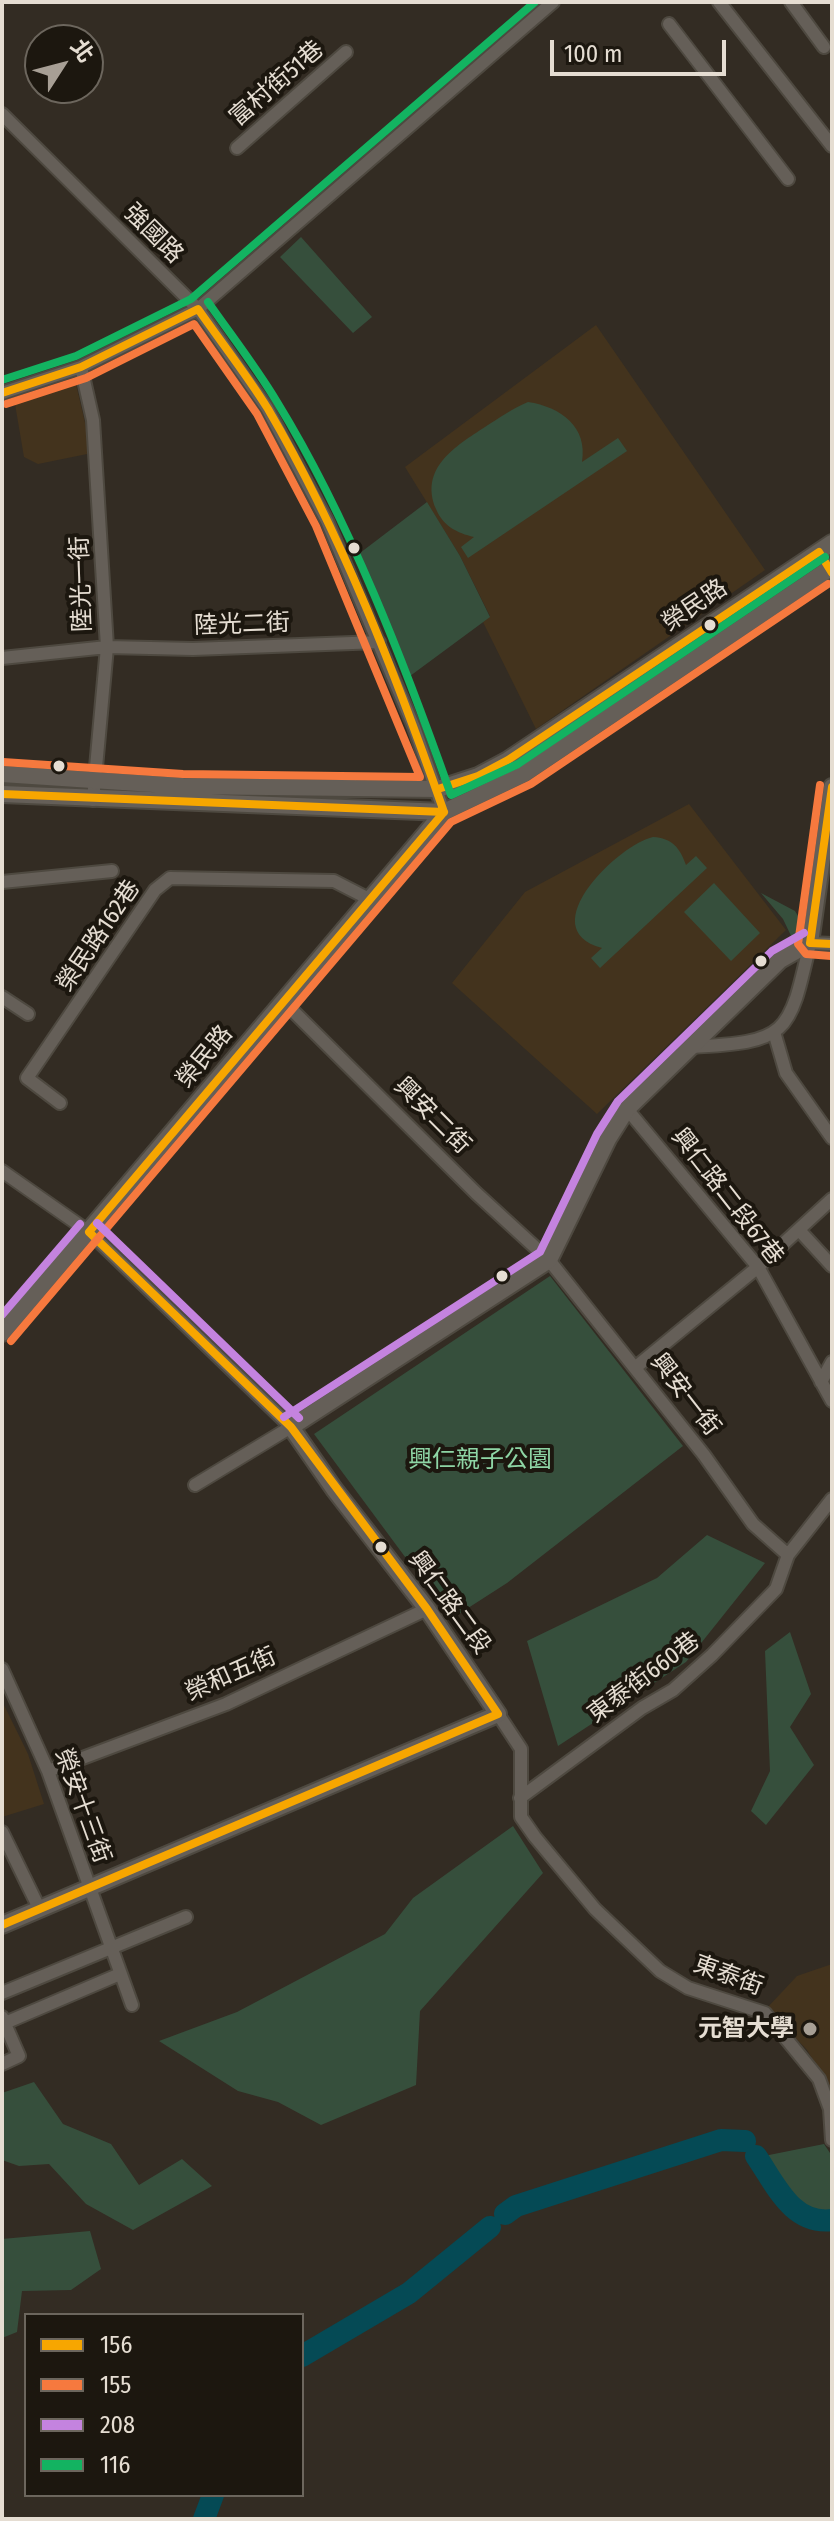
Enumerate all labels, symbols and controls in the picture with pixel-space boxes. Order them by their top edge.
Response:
north arrow [24,24,104,104]
scale bar [554,24,730,74]
text: 北 [65,34,100,68]
street label: 富村街51巷 [224,35,330,133]
text: 100 m [564,40,622,68]
street label: 強國路 [117,198,189,270]
street label: 陸光一街 [66,536,98,632]
unlabelled marker [346,540,362,556]
street label: 榮民路 [657,574,733,638]
street label: 陸光二街 [194,609,290,641]
unlabelled marker [702,617,718,633]
unlabelled marker [51,758,67,774]
street label: 榮民路162巷 [51,875,147,997]
unlabelled marker [753,953,769,969]
street label: 榮民路 [171,1020,239,1094]
street label: 興安二街 [388,1072,476,1160]
street label: 興仁路二段67巷 [665,1123,789,1271]
unlabelled marker [494,1268,510,1284]
street label: 興安一街 [644,1348,726,1442]
park label: 興仁親子公園 [408,1446,552,1474]
unlabelled marker [373,1539,389,1555]
street label: 興仁路二段 [402,1546,496,1660]
street label: 東泰街660巷 [582,1627,706,1729]
street label: 榮和五街 [181,1642,281,1708]
street label: 榮安十三街 [48,1745,116,1867]
street label: 東泰街 [689,1950,767,2002]
place label: 元智大學 [698,2015,794,2043]
marker: 元智大學 [801,2020,819,2038]
legend [24,2313,304,2497]
text: 156 [100,2331,132,2359]
text: 155 [100,2371,131,2399]
text: 208 [100,2411,135,2439]
text: 116 [100,2451,130,2479]

